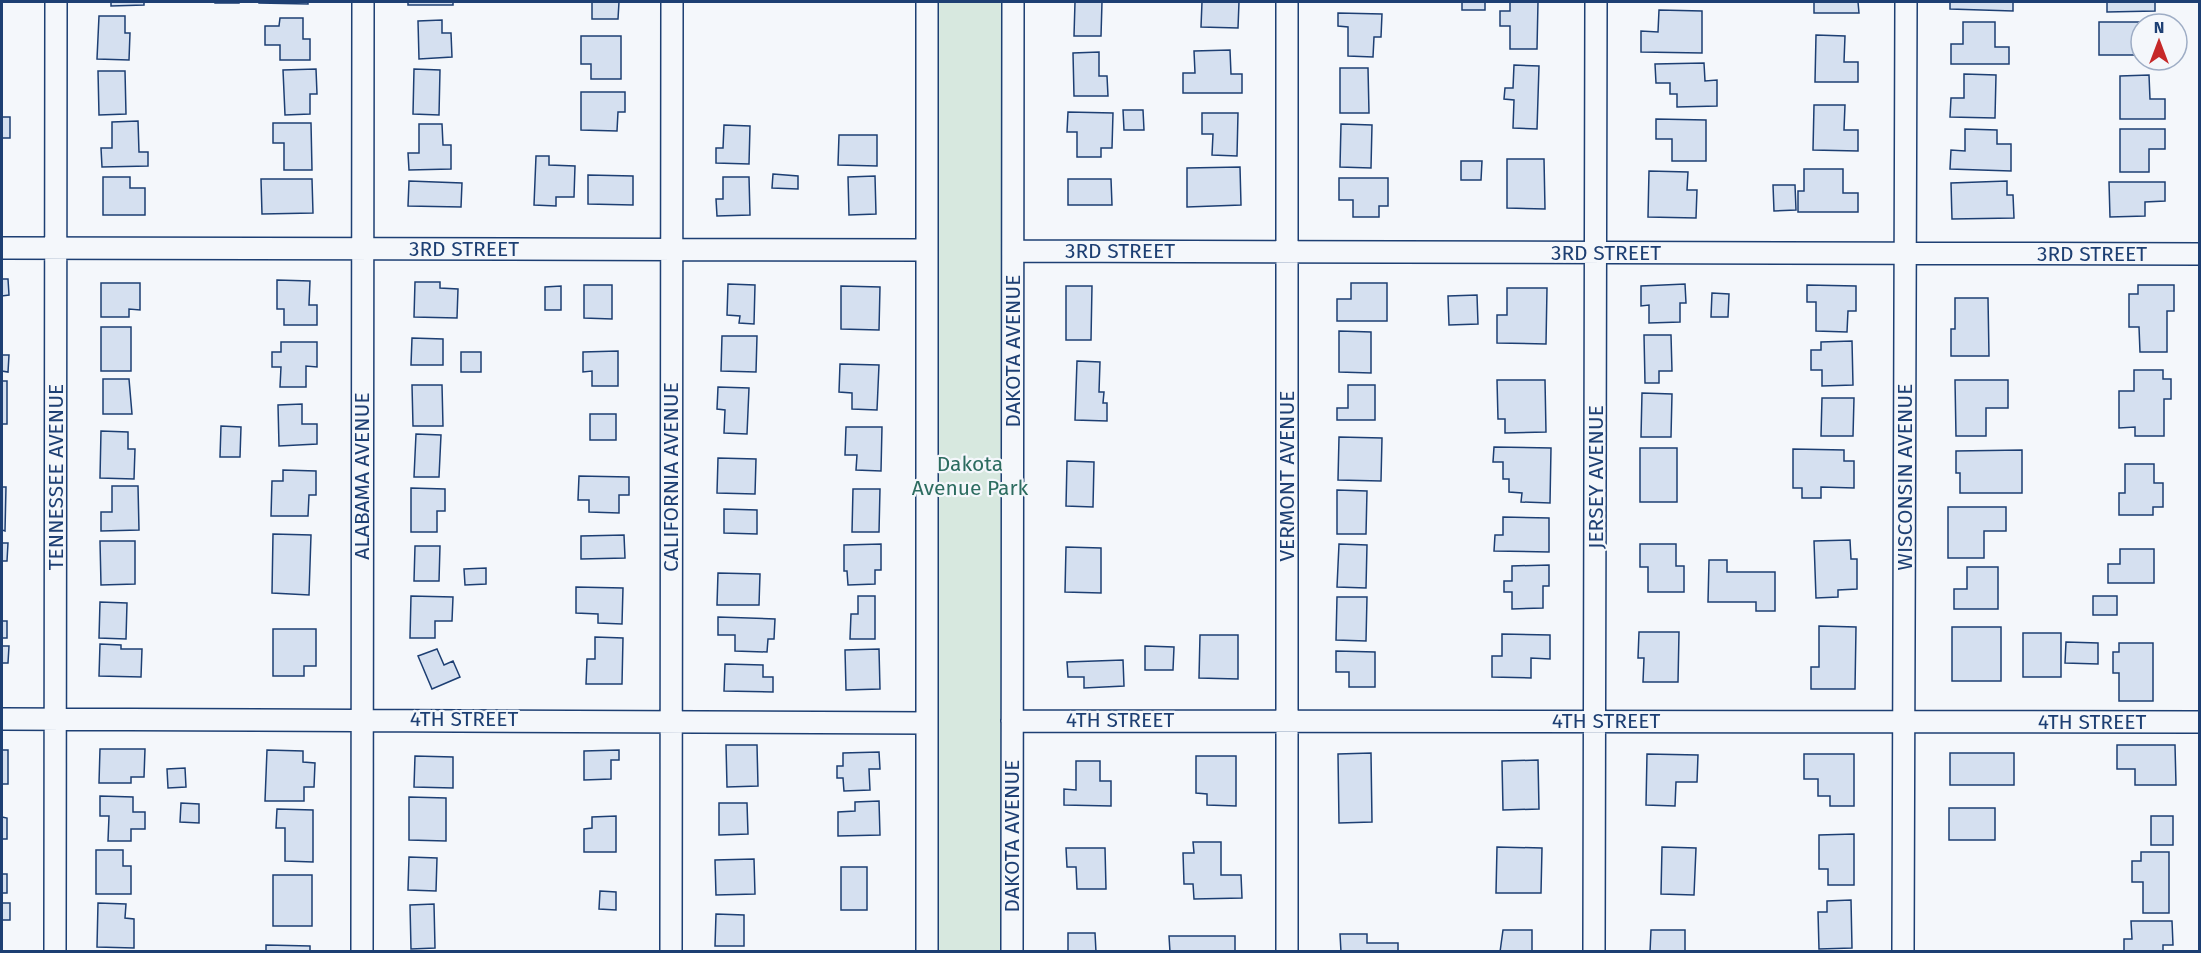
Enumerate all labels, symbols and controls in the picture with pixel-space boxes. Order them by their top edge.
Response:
north arrow [2129,12,2189,72]
text: N [2154,18,2164,37]
street label: 3RD STREET [409,236,519,262]
street label: 3RD STREET [1065,238,1175,264]
street label: 3RD STREET [1551,240,1661,266]
street label: 3RD STREET [2037,241,2147,267]
street label: DAKOTA AVENUE [1000,275,1026,427]
street label: CALIFORNIA AVENUE [658,382,684,572]
street label: TENNESSEE AVENUE [43,384,69,570]
street label: WISCONSIN AVENUE [1892,384,1918,570]
street label: VERMONT AVENUE [1274,390,1300,562]
street label: ALABAMA AVENUE [349,392,375,560]
street label: JERSEY AVENUE [1583,405,1609,549]
park label: Dakota Avenue Park [912,451,1029,501]
street label: 4TH STREET [410,706,518,732]
street label: 4TH STREET [1066,707,1174,733]
street label: 4TH STREET [1552,708,1660,734]
street label: 4TH STREET [2038,709,2146,735]
street label: DAKOTA AVENUE [999,760,1025,912]

